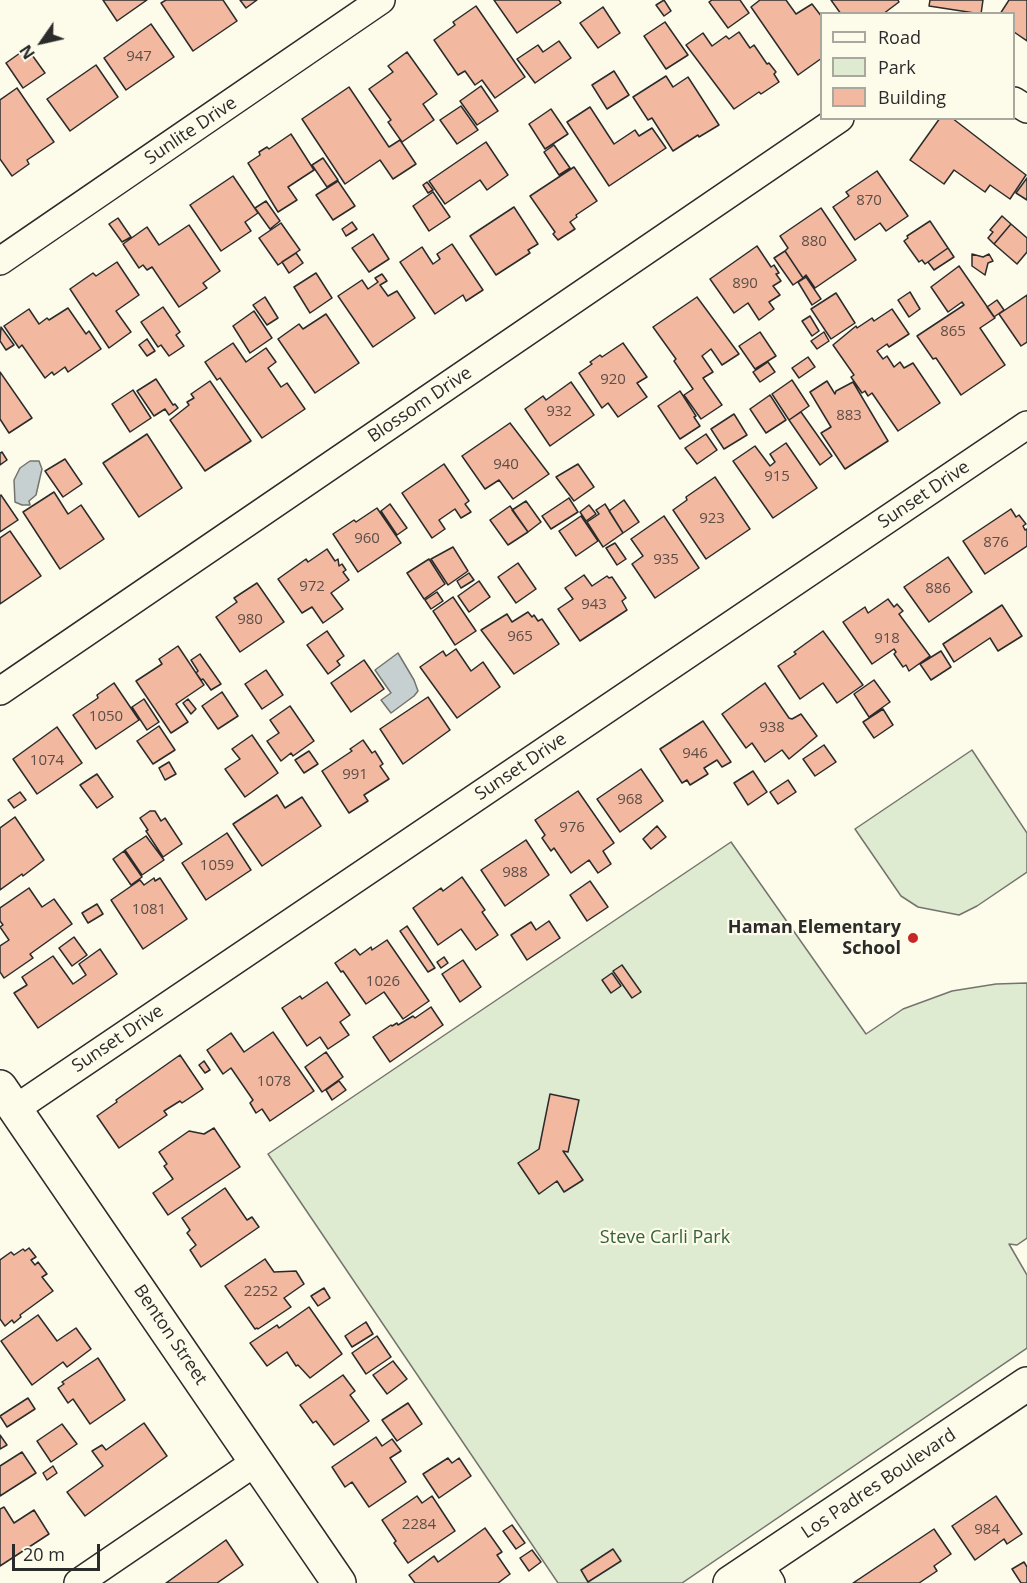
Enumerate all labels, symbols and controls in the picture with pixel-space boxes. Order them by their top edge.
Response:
north arrow [12,12,72,72]
legend [820,12,1015,120]
text: Road [878,25,921,49]
text: N [14,41,40,64]
house number: 947 [126,48,152,66]
text: Park [878,55,916,79]
text: Building [878,85,946,109]
street label: Sunlite Drive [141,92,241,170]
house number: 870 [856,192,882,210]
house number: 880 [801,233,827,251]
house number: 890 [732,275,758,293]
house number: 865 [940,323,966,341]
street label: Blossom Drive [364,362,476,448]
house number: 920 [600,371,626,389]
house number: 932 [546,403,572,421]
house number: 883 [836,407,862,425]
house number: 940 [493,456,519,474]
street label: Sunset Drive [874,456,974,534]
house number: 915 [764,468,790,486]
house number: 923 [699,510,725,528]
house number: 960 [354,530,380,548]
house number: 876 [983,534,1009,552]
house number: 935 [653,551,679,569]
house number: 972 [299,578,325,596]
house number: 886 [925,580,951,598]
house number: 943 [581,596,607,614]
house number: 980 [237,611,263,629]
house number: 965 [507,628,533,646]
house number: 918 [874,630,900,648]
house number: 1050 [89,708,123,726]
house number: 938 [759,719,785,737]
street label: Sunset Drive [471,728,571,806]
house number: 946 [682,745,708,763]
house number: 1074 [30,752,64,770]
house number: 991 [342,766,368,784]
house number: 968 [617,791,643,809]
house number: 976 [559,819,585,837]
house number: 1059 [200,857,234,875]
house number: 988 [502,864,528,882]
house number: 1081 [132,901,166,919]
place label: Haman Elementary School [728,917,901,960]
marker: Haman Elementary School [906,931,920,945]
house number: 1026 [366,973,400,991]
street label: Sunset Drive [68,1000,168,1078]
house number: 1078 [257,1073,291,1091]
park label: Steve Carli Park [600,1227,730,1249]
street label: Benton Street [129,1281,211,1389]
house number: 2252 [244,1283,278,1301]
street label: Los Padres Boulevard [798,1424,960,1544]
house number: 2284 [402,1516,436,1534]
house number: 984 [974,1521,1000,1539]
scale bar [15,1532,104,1570]
text: 20 m [23,1542,65,1566]

